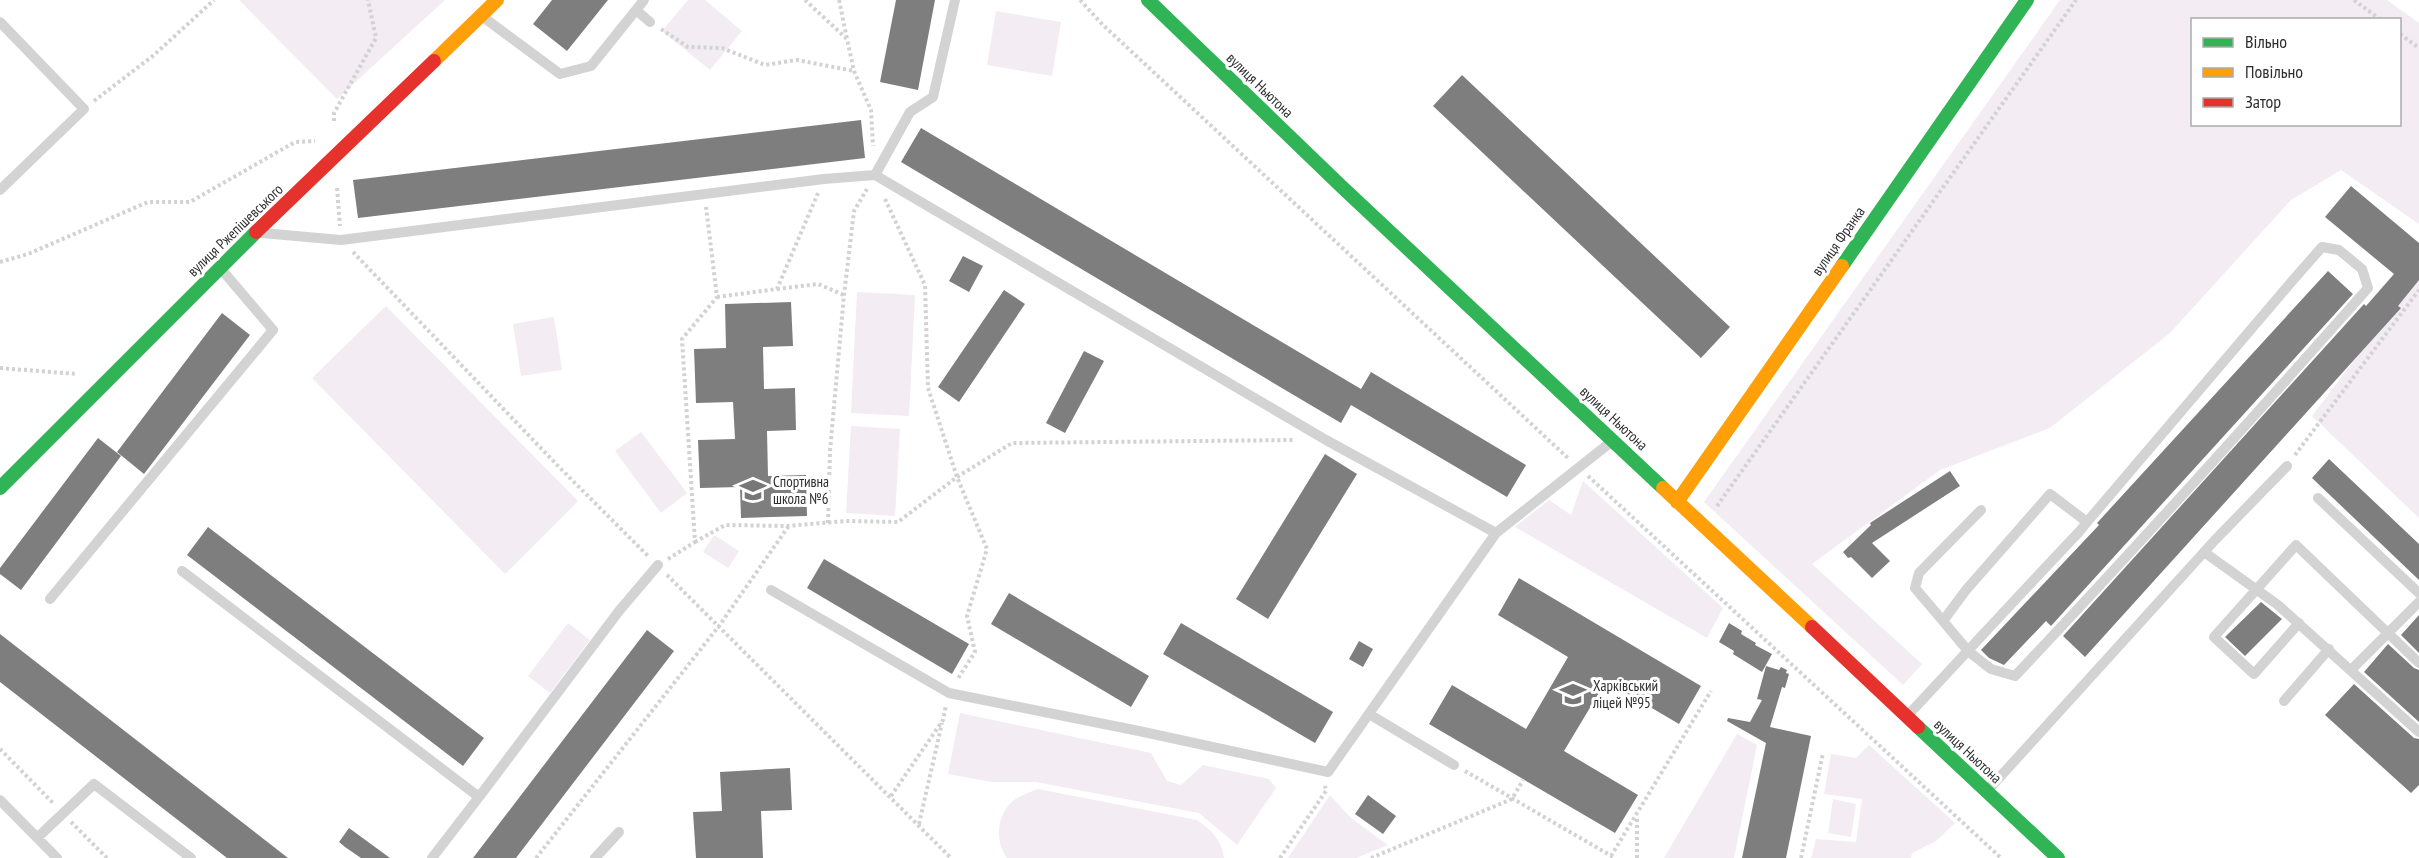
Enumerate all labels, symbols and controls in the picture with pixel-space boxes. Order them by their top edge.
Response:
legend [2191,18,2401,126]
text: Вільно [2245,30,2287,53]
street label: вулиця Ньютона [1223,48,1297,122]
text: Повільно [2245,60,2303,83]
text: Затор [2245,90,2281,113]
street label: вулиця Ржепішевського [183,180,287,280]
street label: вулиця Франка [1807,203,1869,279]
street label: вулиця Ньютона [1576,382,1652,454]
place label: Спортивна школа №6 [773,472,829,508]
school or university icon: Спортивна школа №6 [738,475,768,505]
place label: Харківський ліцей №95 [1592,676,1658,712]
school or university icon: Харківський ліцей №95 [1558,679,1588,709]
street label: вулиця Ньютона [1930,715,2006,787]

